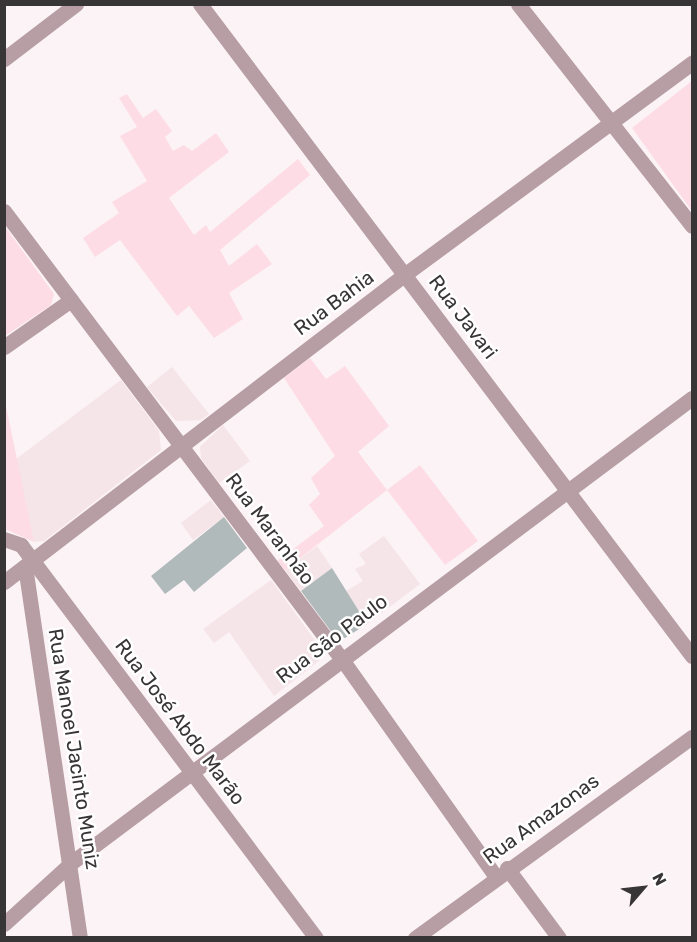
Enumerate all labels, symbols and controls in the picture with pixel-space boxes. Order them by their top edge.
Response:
street label: Rua Bahia [289,265,379,341]
street label: Rua Javari [424,270,502,364]
street label: Rua Maranhão [220,469,320,589]
street label: Rua São Paulo [272,589,392,689]
street label: Rua Manoel Jacinto Muniz [43,627,105,871]
street label: Rua José Abdo Marão [110,634,250,810]
street label: Rua Amazonas [478,769,604,869]
north arrow [613,858,673,918]
text: N [648,870,670,889]

